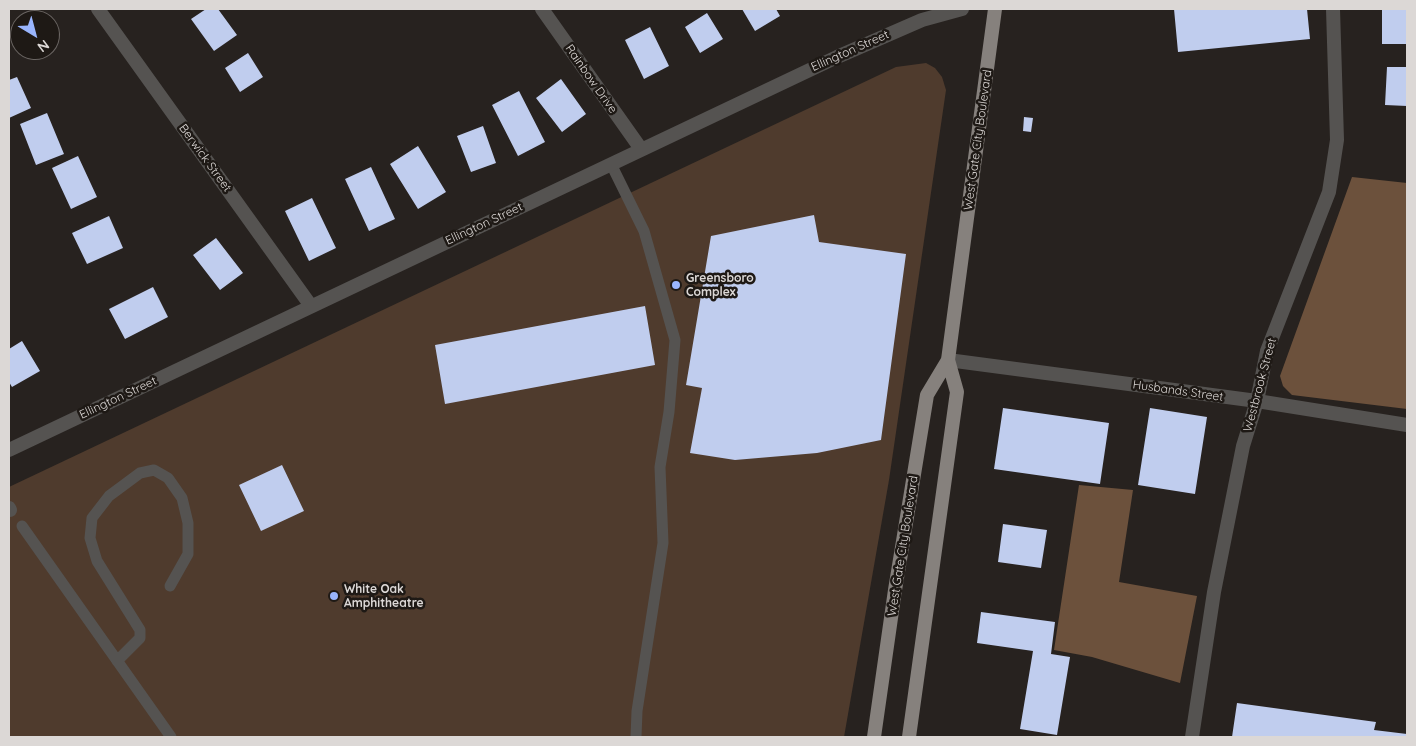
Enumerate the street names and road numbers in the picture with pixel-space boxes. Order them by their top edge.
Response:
street label: Ellington Street [809,27,891,75]
street label: Rainbow Drive [562,42,620,116]
street label: West Gate City Boulevard [961,69,995,211]
street label: Berwick Street [176,121,234,195]
street label: Ellington Street [443,200,525,248]
street label: Westbrook Street [1241,337,1279,433]
street label: Ellington Street [77,374,159,422]
street label: Husbands Street [1132,377,1224,405]
street label: West Gate City Boulevard [885,475,921,617]

